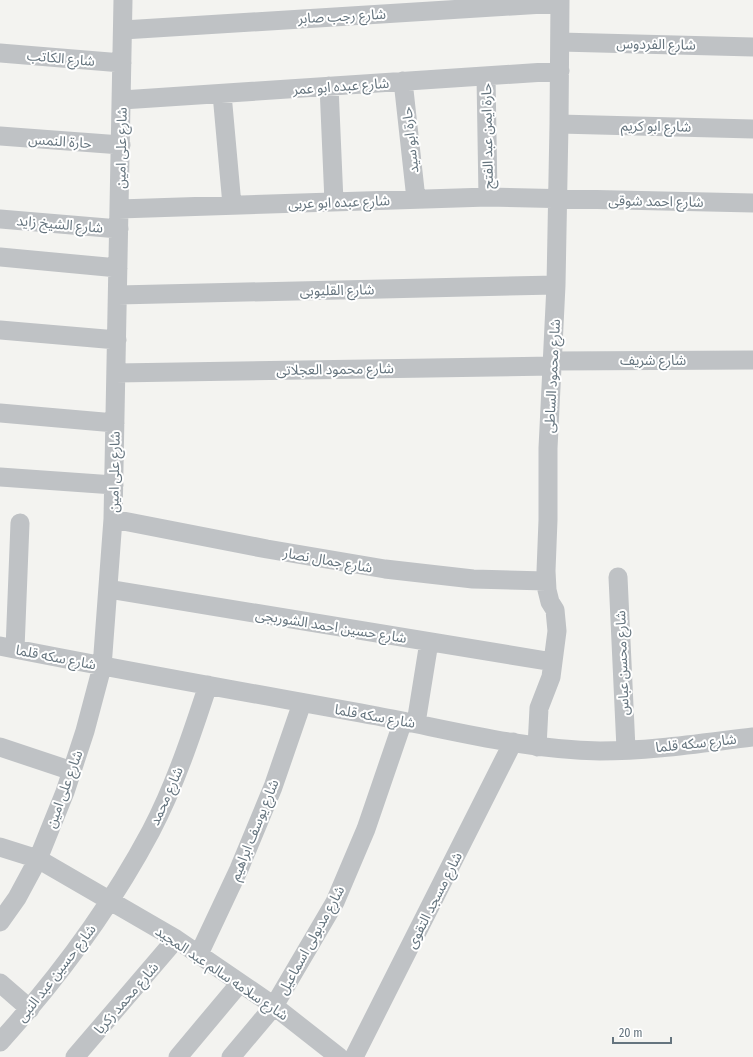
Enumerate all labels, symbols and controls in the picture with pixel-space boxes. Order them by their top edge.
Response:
street label: شارع رجب صابر [297,6,387,29]
street label: شارع الفردوس [616,35,696,56]
street label: شارع الكاتب [26,47,96,72]
street label: شارع عبده ابو عمر [291,75,390,100]
street label: حارة ايمن عبد الفتح [478,83,499,189]
street label: حارة ابو سيد [399,106,422,174]
street label: شارع على امين [112,107,133,189]
street label: شارع ابو كريم [621,117,691,138]
street label: حارة النمس [28,131,92,152]
street label: شارع عبده ابو عربى [288,192,390,215]
street label: شارع احمد شوقى [608,192,704,213]
street label: شارع الشيخ زايد [16,212,104,239]
street label: شارع القليوبى [300,281,374,302]
street label: شارع محمود الساطى [541,319,566,434]
street label: شارع شريف [620,352,686,371]
street label: شارع محمود العجلاتى [276,360,394,381]
street label: شارع على امين [105,431,126,513]
street label: شارع جمال نصار [281,544,374,579]
street label: شارع حسين احمد الشوربجى [254,606,408,649]
street label: شارع محسن عباس [612,610,635,716]
street label: شارع سكه قلما [14,641,97,676]
street label: شارع سكه قلما [333,701,416,734]
street label: شارع سكه قلما [655,731,738,758]
street label: شارع على امين [43,748,88,831]
street label: شارع محمد [146,764,189,829]
street label: شارع يوسف ابراهيم [226,777,284,884]
street label: شارع مسجد التقوى [403,849,468,952]
street label: شارع مدبولى اسماعيل [274,883,350,999]
street label: شارع حسين عبد النبى [13,921,101,1027]
street label: شارع سلامه سالم عبد المجيد [151,923,291,1026]
street label: شارع محمد زكريا [91,959,164,1039]
scale bar [613,1019,671,1045]
text: 20 m [619,1026,643,1040]

